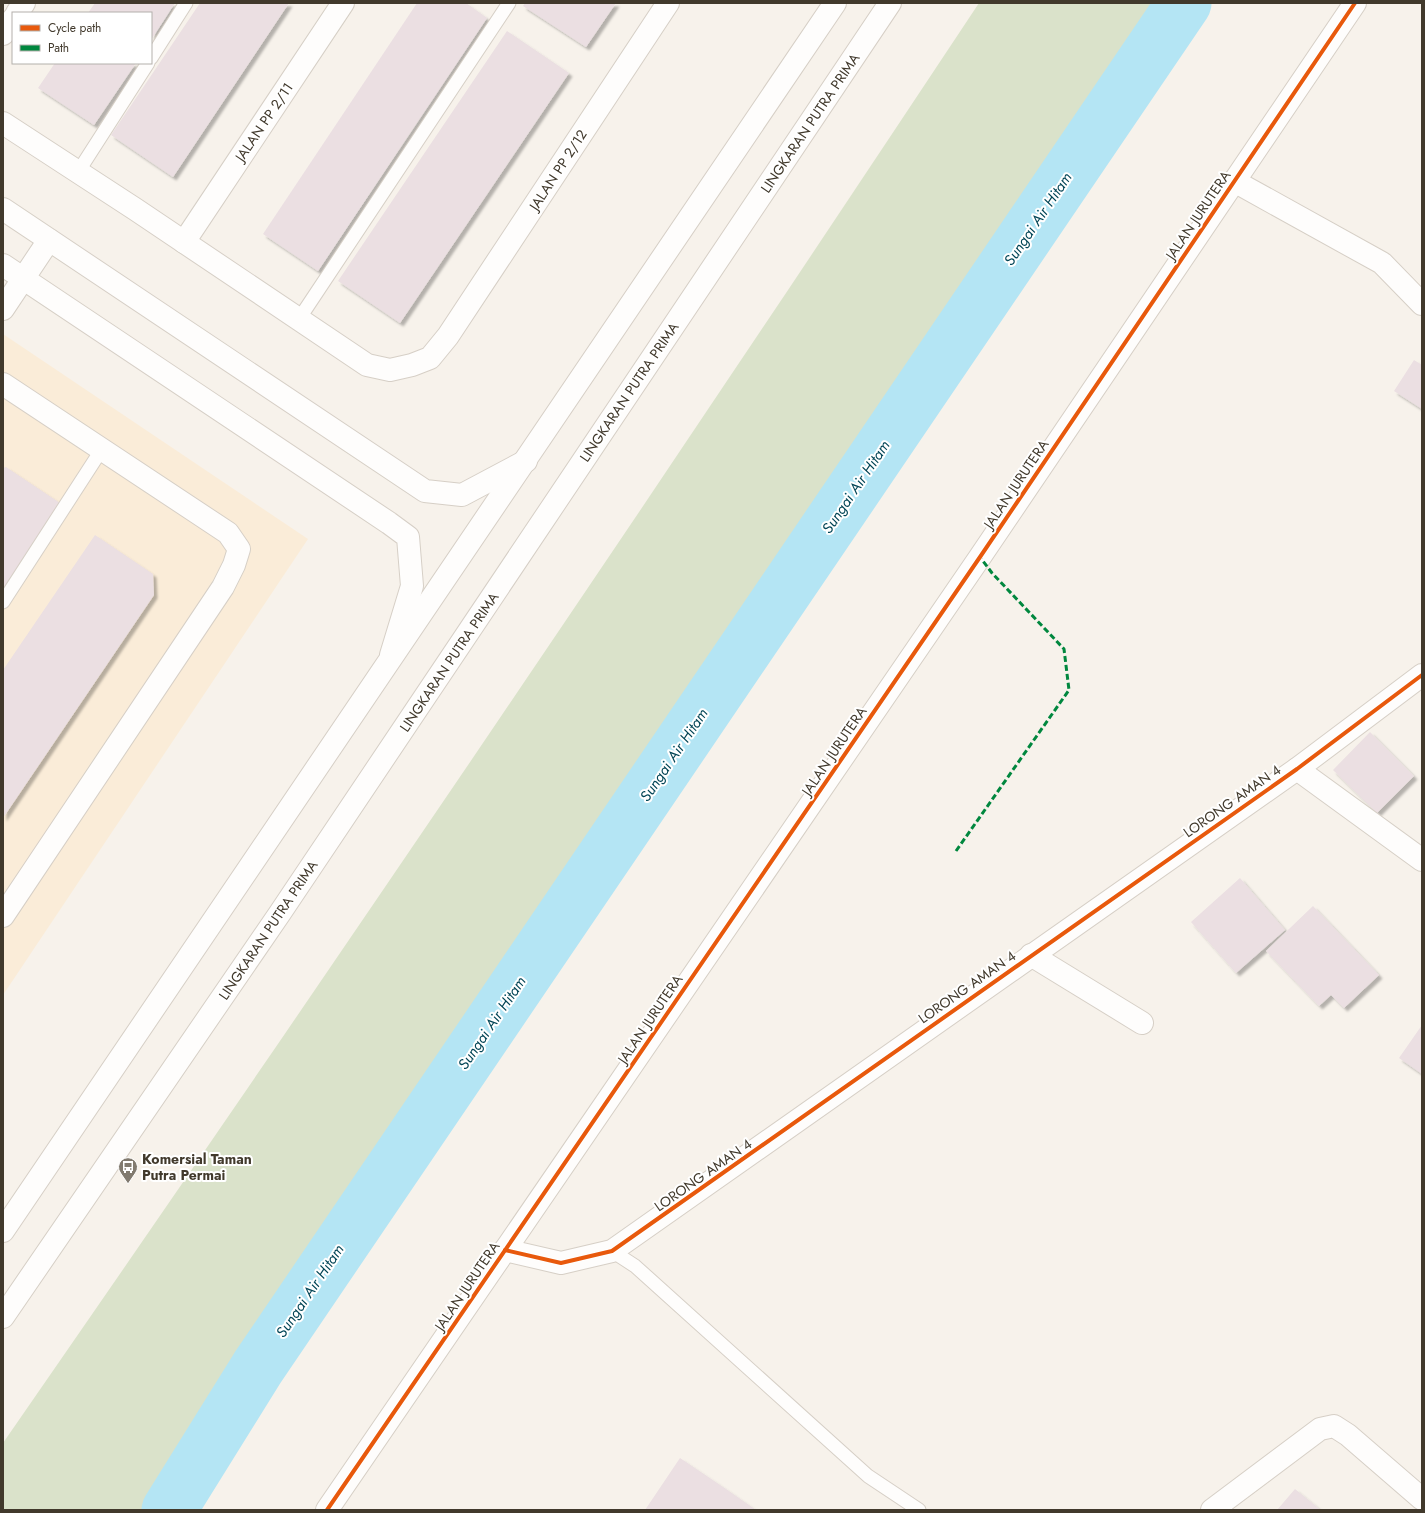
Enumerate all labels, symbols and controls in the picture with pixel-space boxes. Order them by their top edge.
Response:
legend [12,12,152,64]
text: Cycle path [48,19,101,37]
text: Path [48,39,69,57]
street label: LINGKARAN PUTRA PRIMA [756,49,865,197]
street label: JALAN PP 2/11 [229,79,298,167]
street label: JALAN PP 2/12 [523,126,592,216]
street label: JALAN JURUTERA [1160,166,1236,265]
water label: Sungai Air Hitam [999,168,1077,270]
street label: LINGKARAN PUTRA PRIMA [575,318,684,466]
street label: JALAN JURUTERA [978,435,1054,534]
water label: Sungai Air Hitam [817,436,895,538]
street label: LINGKARAN PUTRA PRIMA [395,588,504,736]
street label: JALAN JURUTERA [796,702,872,801]
water label: Sungai Air Hitam [635,704,713,806]
street label: LORONG AMAN 4 [1179,760,1285,842]
street label: LINGKARAN PUTRA PRIMA [214,856,323,1004]
street label: LORONG AMAN 4 [914,946,1020,1028]
street label: JALAN JURUTERA [612,970,688,1069]
water label: Sungai Air Hitam [453,972,531,1074]
street label: LORONG AMAN 4 [650,1134,756,1216]
place label: Komersial Taman Putra Permai [142,1149,252,1185]
bus stop icon: Komersial Taman Putra Permai [117,1156,139,1184]
street label: JALAN JURUTERA [429,1237,505,1336]
water label: Sungai Air Hitam [271,1240,349,1342]

